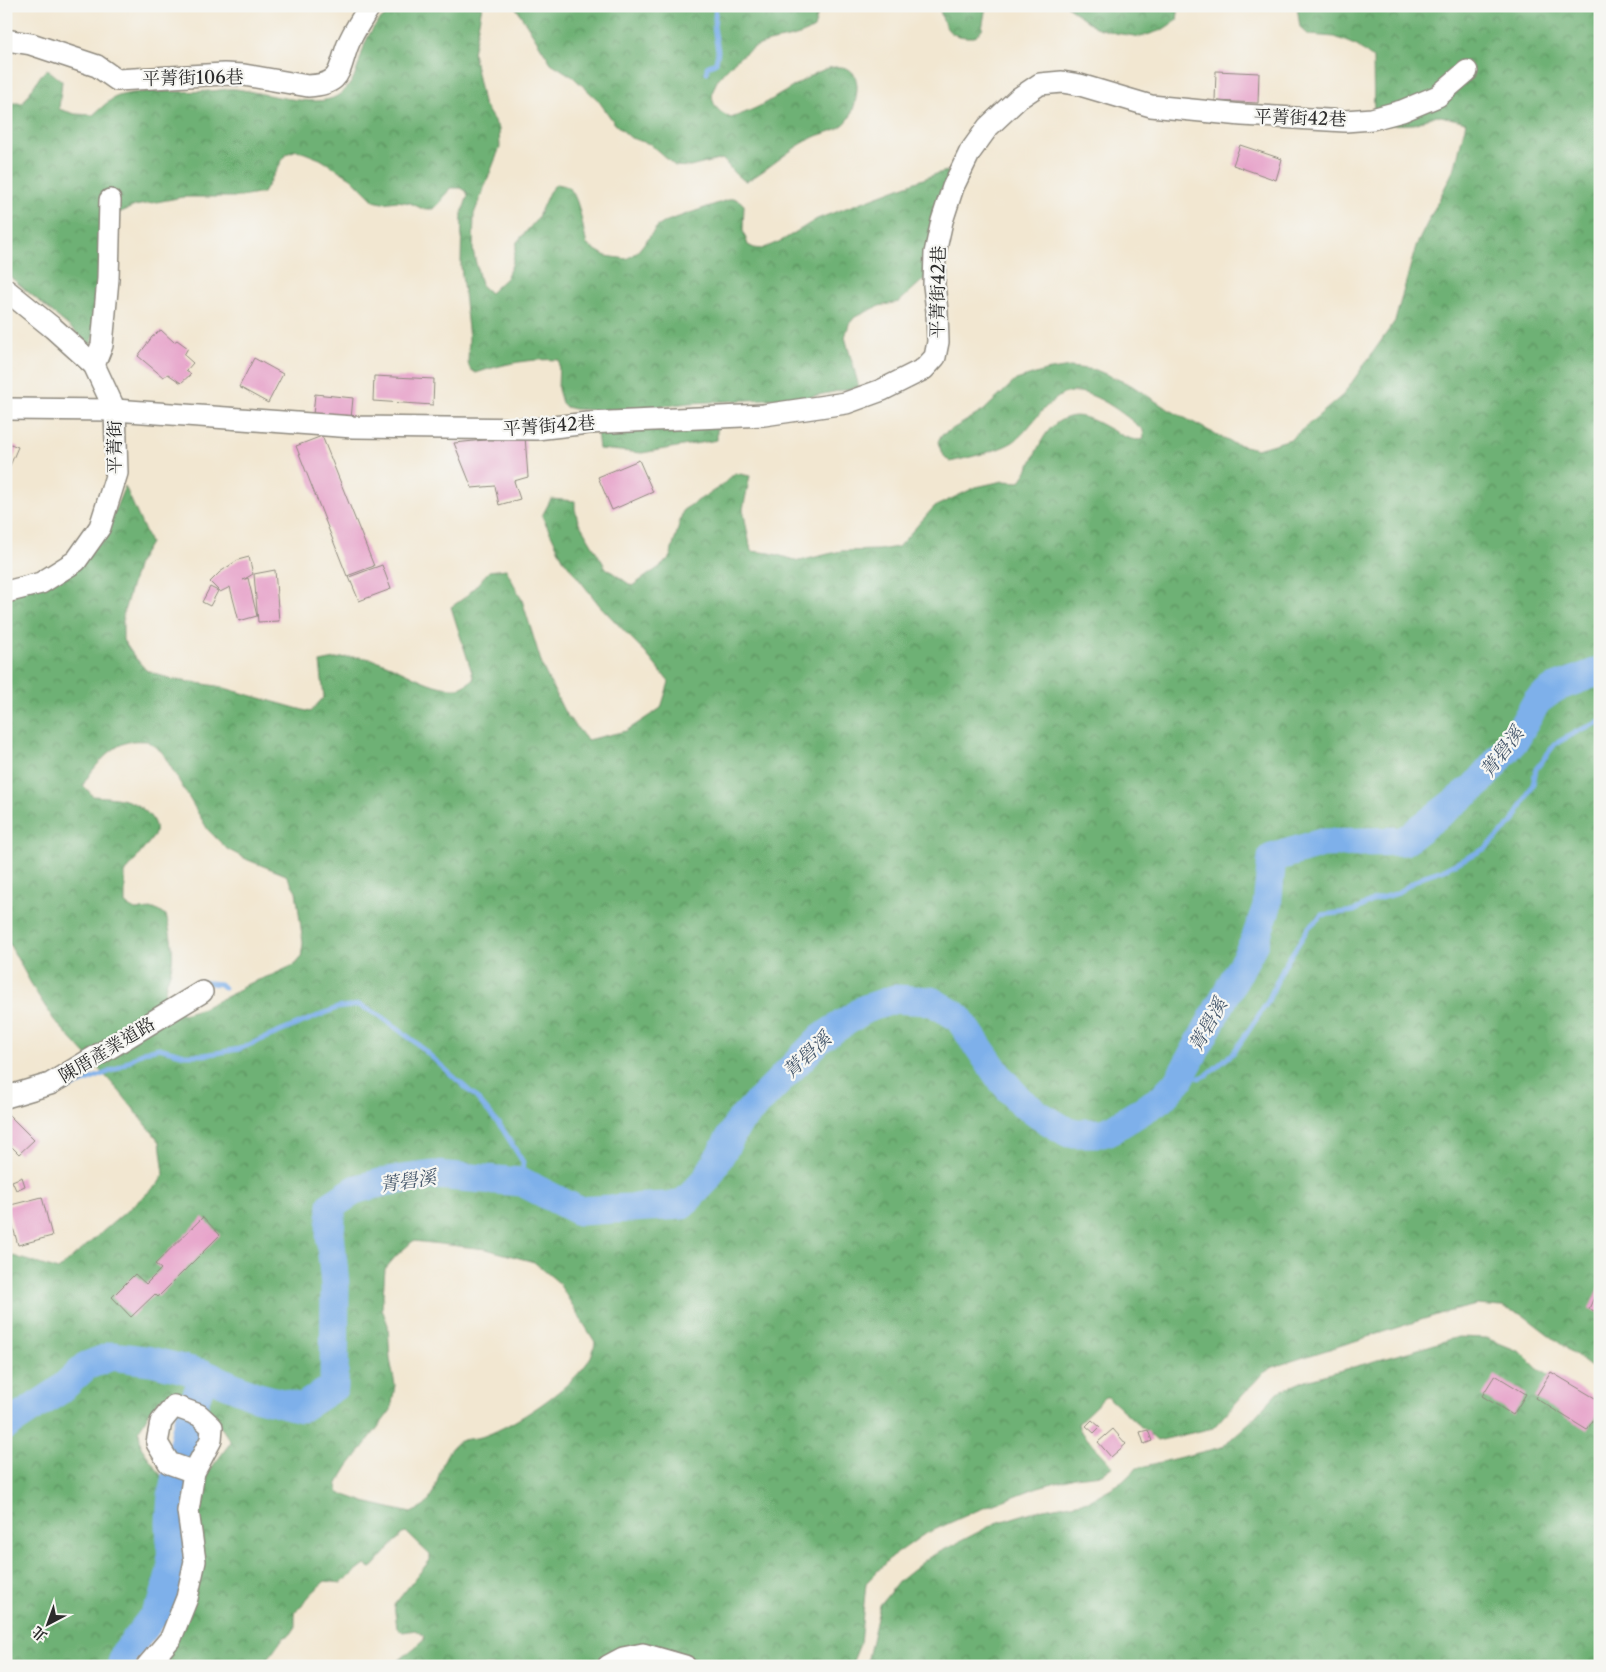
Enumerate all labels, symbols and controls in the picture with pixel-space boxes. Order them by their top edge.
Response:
street label: 平菁街106巷 [142,66,244,90]
street label: 平菁街42巷 [1253,105,1347,131]
street label: 平菁街42巷 [926,245,950,339]
street label: 平菁街42巷 [502,412,596,440]
street label: 平菁街 [104,420,126,474]
water label: 菁礐溪 [1476,721,1530,782]
water label: 菁礐溪 [1184,993,1233,1056]
street label: 陳厝產業道路 [55,1013,159,1087]
water label: 菁礐溪 [778,1026,837,1083]
water label: 菁礐溪 [378,1165,440,1196]
north arrow [22,1600,72,1650]
text: 北 [28,1622,51,1645]

